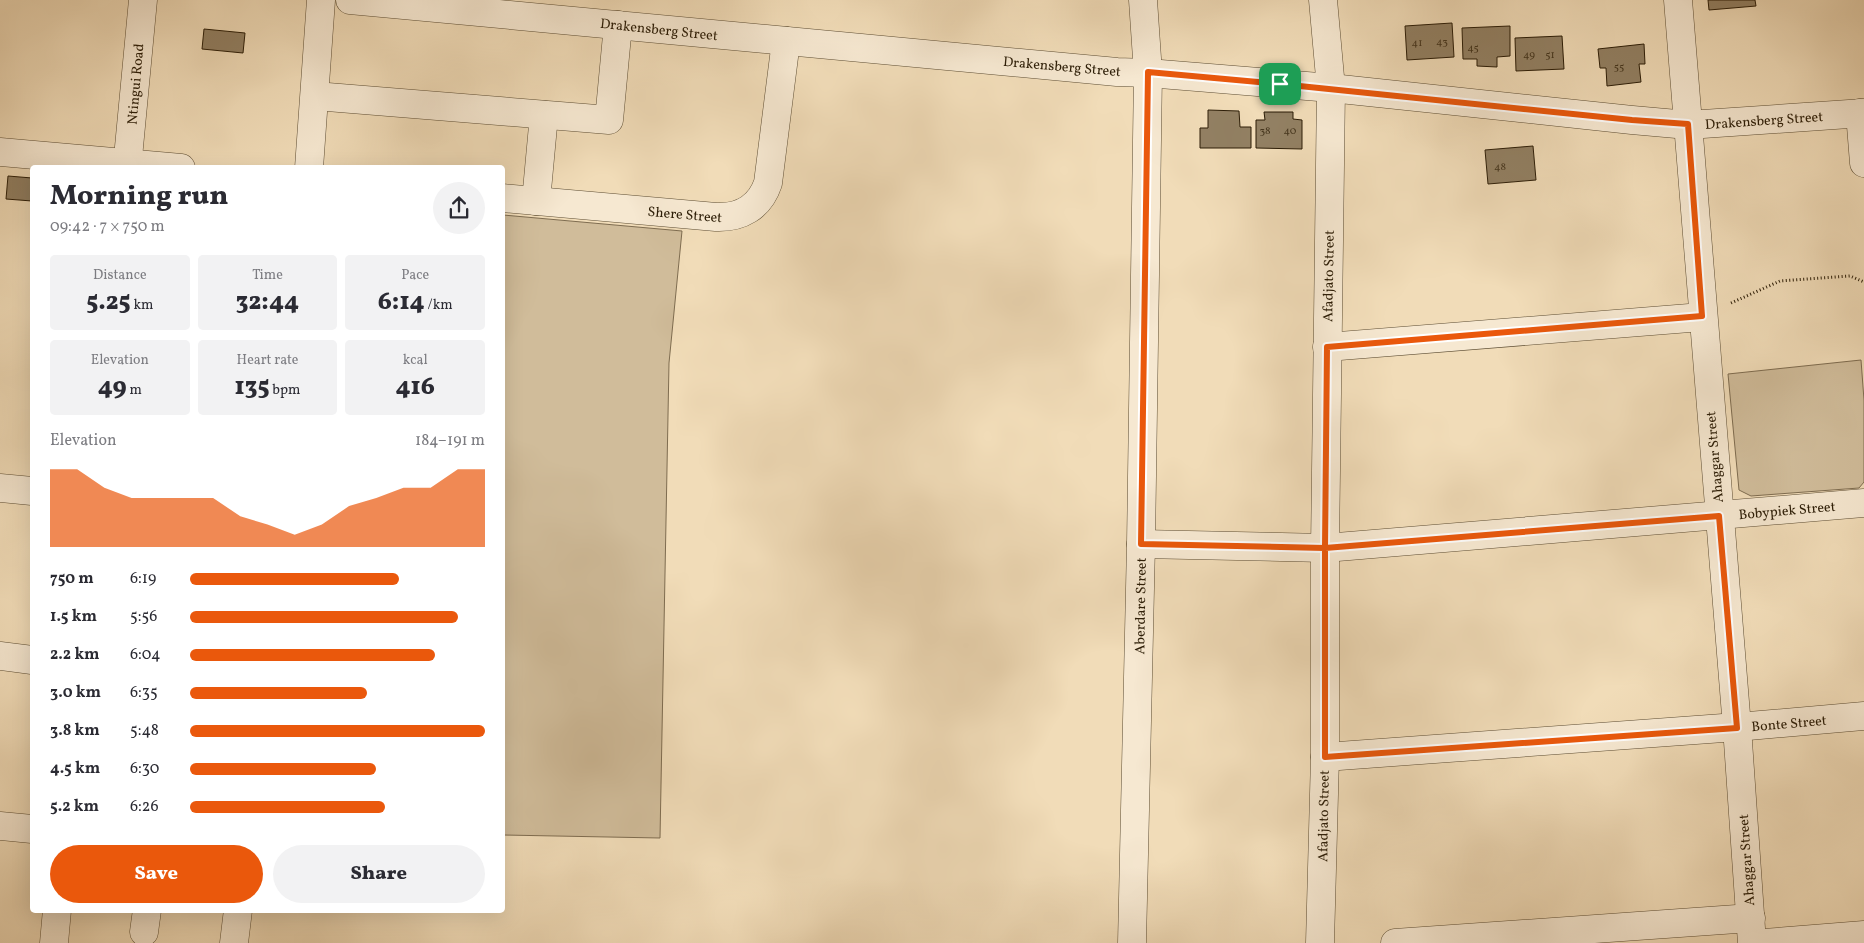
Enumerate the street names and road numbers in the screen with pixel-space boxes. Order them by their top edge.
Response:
street label: Drakensberg Street [599,15,719,46]
street label: Ntingui Road [123,43,150,126]
street label: Drakensberg Street [1002,53,1122,82]
street label: Drakensberg Street [1704,108,1824,135]
street label: Shere Street [647,203,723,228]
street label: Afadjato Street [1319,230,1340,322]
street label: Ahaggar Street [1702,410,1729,503]
street label: Bobypiek Street [1738,498,1836,525]
street label: Aberdare Street [1131,557,1152,655]
street label: Bonte Street [1751,712,1828,737]
street label: Afadjato Street [1314,770,1335,862]
street label: Ahaggar Street [1735,813,1760,906]

